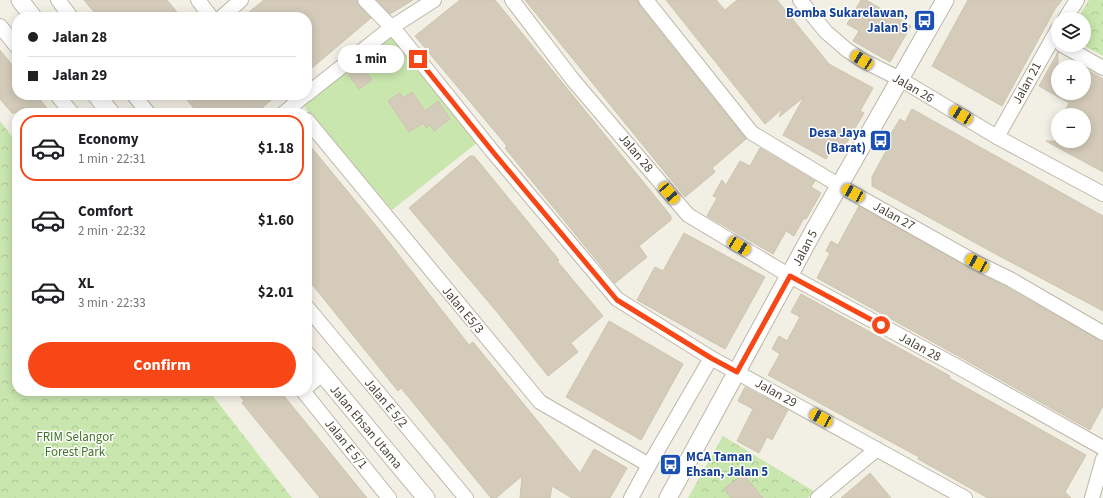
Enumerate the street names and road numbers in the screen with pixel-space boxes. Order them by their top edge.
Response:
street label: Jalan 21 [1008,59,1046,107]
street label: Jalan 26 [889,69,937,107]
street label: Jalan 28 [615,130,657,176]
street label: Jalan 27 [870,197,918,235]
street label: Jalan 5 [788,227,822,269]
street label: Jalan E5/3 [438,283,488,337]
street label: Jalan 28 [896,328,944,366]
street label: Jalan 29 [752,374,800,412]
street label: Jalan E 5/2 [360,375,412,431]
street label: Jalan Ehsan Utama [326,381,406,473]
street label: Jalan E 5/1 [320,415,372,473]

